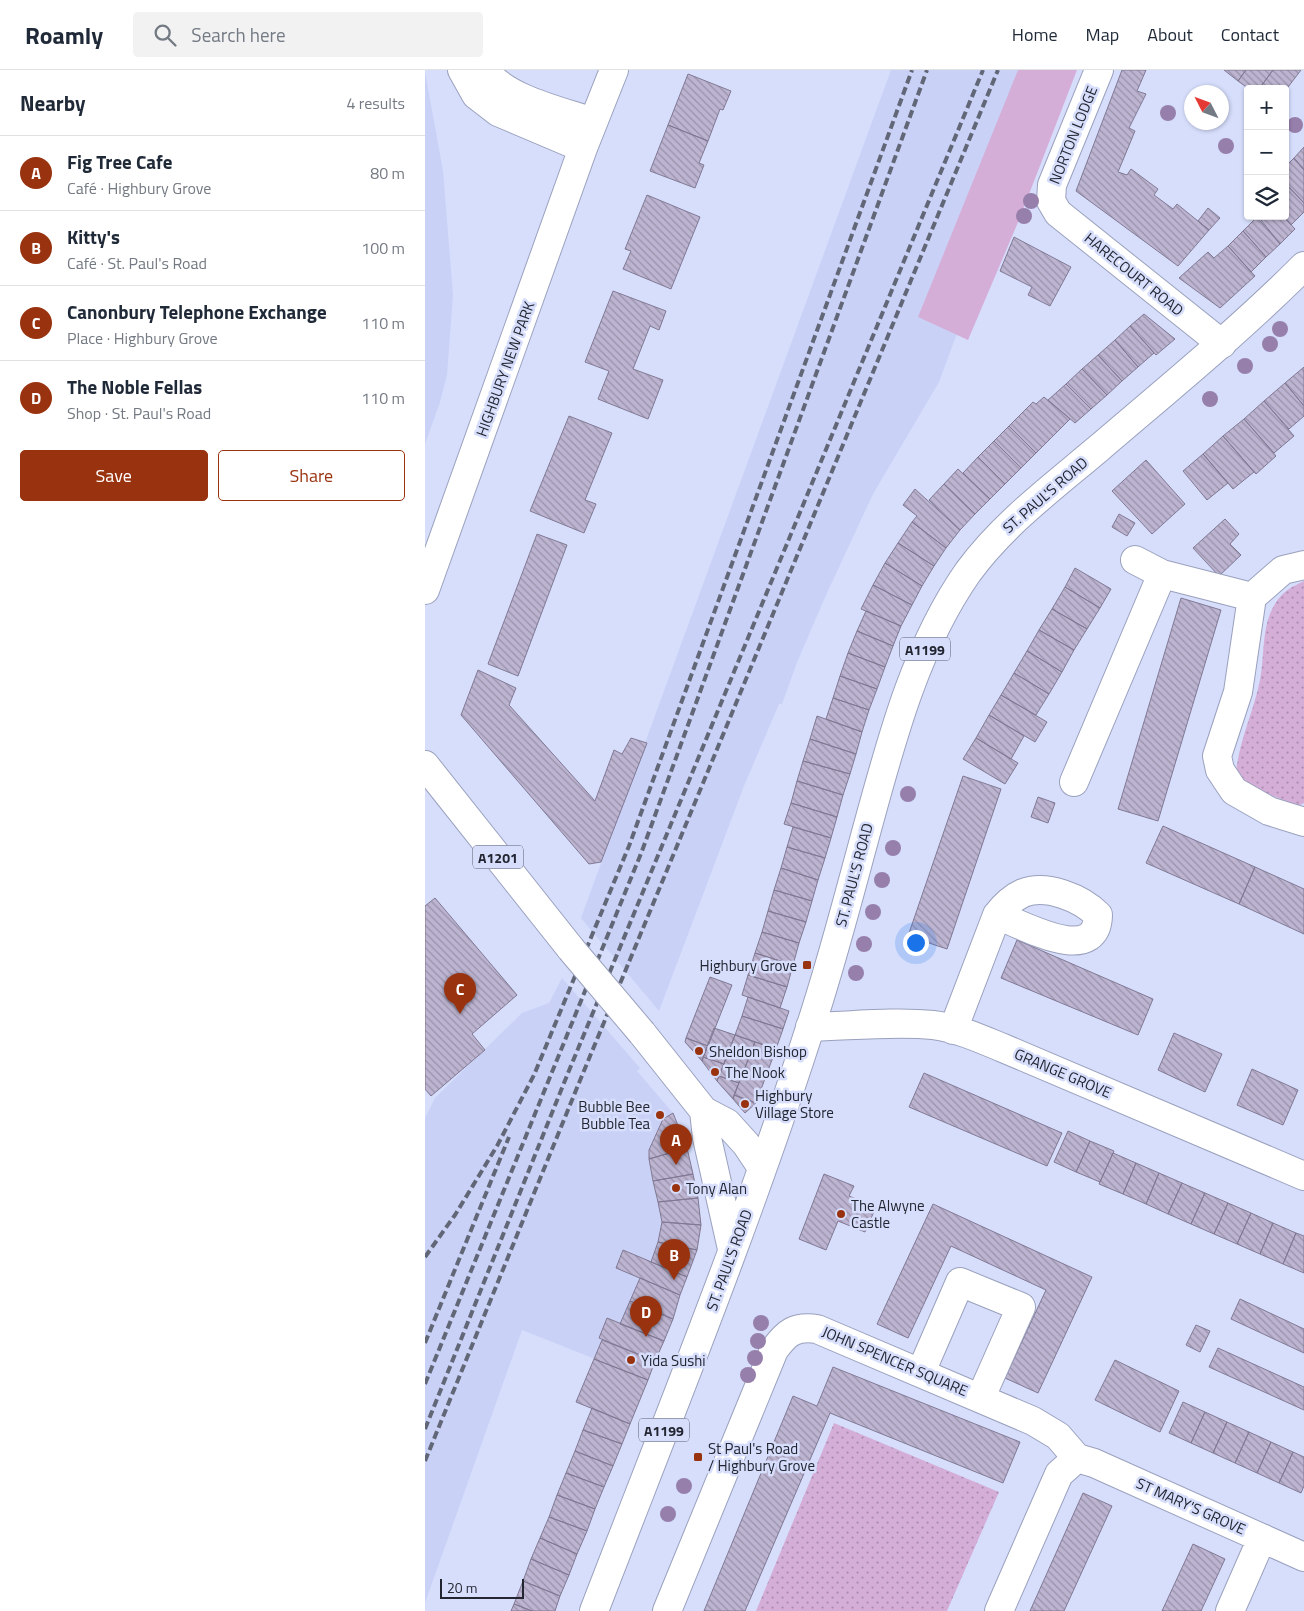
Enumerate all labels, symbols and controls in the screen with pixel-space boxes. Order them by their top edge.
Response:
search box [133,12,483,57]
text: Roamly [25,17,103,53]
text: Search here [191,20,286,49]
icon: search [151,21,179,49]
text: Home [1012,21,1058,48]
text: Map [1086,21,1119,48]
text: About [1147,21,1193,48]
text: Contact [1221,21,1279,48]
street label: NORTON LODGE [1043,82,1103,188]
north arrow [1184,85,1229,130]
map controls [1244,85,1289,220]
button: + [1244,85,1289,130]
text: Nearby [20,87,85,119]
text: 4 results [346,91,405,115]
button: − [1244,130,1289,175]
text: Fig Tree Cafe [67,147,172,176]
text: A [31,161,41,185]
text: 80 m [370,161,405,185]
button: layers [1244,175,1289,220]
text: Café · Highbury Grove [67,176,211,200]
text: Kitty's [67,222,120,251]
street label: HARECOURT ROAD [1079,227,1189,321]
text: B [31,236,41,260]
text: 100 m [361,236,405,260]
text: Café · St. Paul's Road [67,251,207,275]
text: Canonbury Telephone Exchange [67,297,327,326]
street label: HIGHBURY NEW PARK [470,298,540,440]
text: C [32,311,40,335]
text: 110 m [361,311,405,335]
text: Place · Highbury Grove [67,326,218,350]
text: The Noble Fellas [67,372,202,401]
text: D [31,386,41,410]
text: 110 m [361,386,405,410]
text: Shop · St. Paul's Road [67,401,211,425]
button: Save [20,450,208,501]
button: Share [218,450,405,501]
street label: ST. PAUL'S ROAD [997,451,1093,539]
road number: A1199 [900,638,950,660]
street label: ST. PAUL'S ROAD [829,821,879,929]
road number: A1201 [473,846,523,869]
your location [903,930,929,956]
place label: Highbury Grove [700,954,797,977]
marker: Highbury Grove [801,959,813,971]
pin: C [444,973,476,1014]
place label: Sheldon Bishop [709,1040,807,1063]
street label: GRANGE GROVE [1011,1042,1115,1104]
marker: Sheldon Bishop [693,1045,705,1057]
place label: The Nook [725,1061,785,1084]
marker: The Nook [709,1066,721,1078]
place label: Highbury Village Store [755,1084,834,1124]
place label: Bubble Bee Bubble Tea [578,1095,650,1135]
marker: Highbury Village Store [739,1098,751,1110]
marker: Bubble Bee Bubble Tea [654,1109,666,1121]
pin: A [660,1124,692,1165]
place label: Tony Alan [686,1177,747,1200]
marker: Tony Alan [670,1182,682,1194]
place label: The Alwyne Castle [851,1194,925,1234]
street label: ST. PAUL'S ROAD [700,1206,758,1314]
marker: The Alwyne Castle [835,1208,847,1220]
pin: B [658,1239,690,1280]
pin: D [630,1296,662,1337]
street label: JOHN SPENCER SQUARE [819,1320,971,1402]
place label: Yida Sushi [641,1349,706,1372]
marker: Yida Sushi [625,1354,637,1366]
road number: A1199 [639,1418,689,1442]
place label: St Paul's Road / Highbury Grove [708,1437,815,1477]
marker: St Paul's Road / Highbury Grove [692,1451,704,1463]
street label: ST MARY'S GROVE [1133,1472,1249,1540]
scale bar [440,1576,524,1599]
text: 20 m [447,1577,477,1598]

